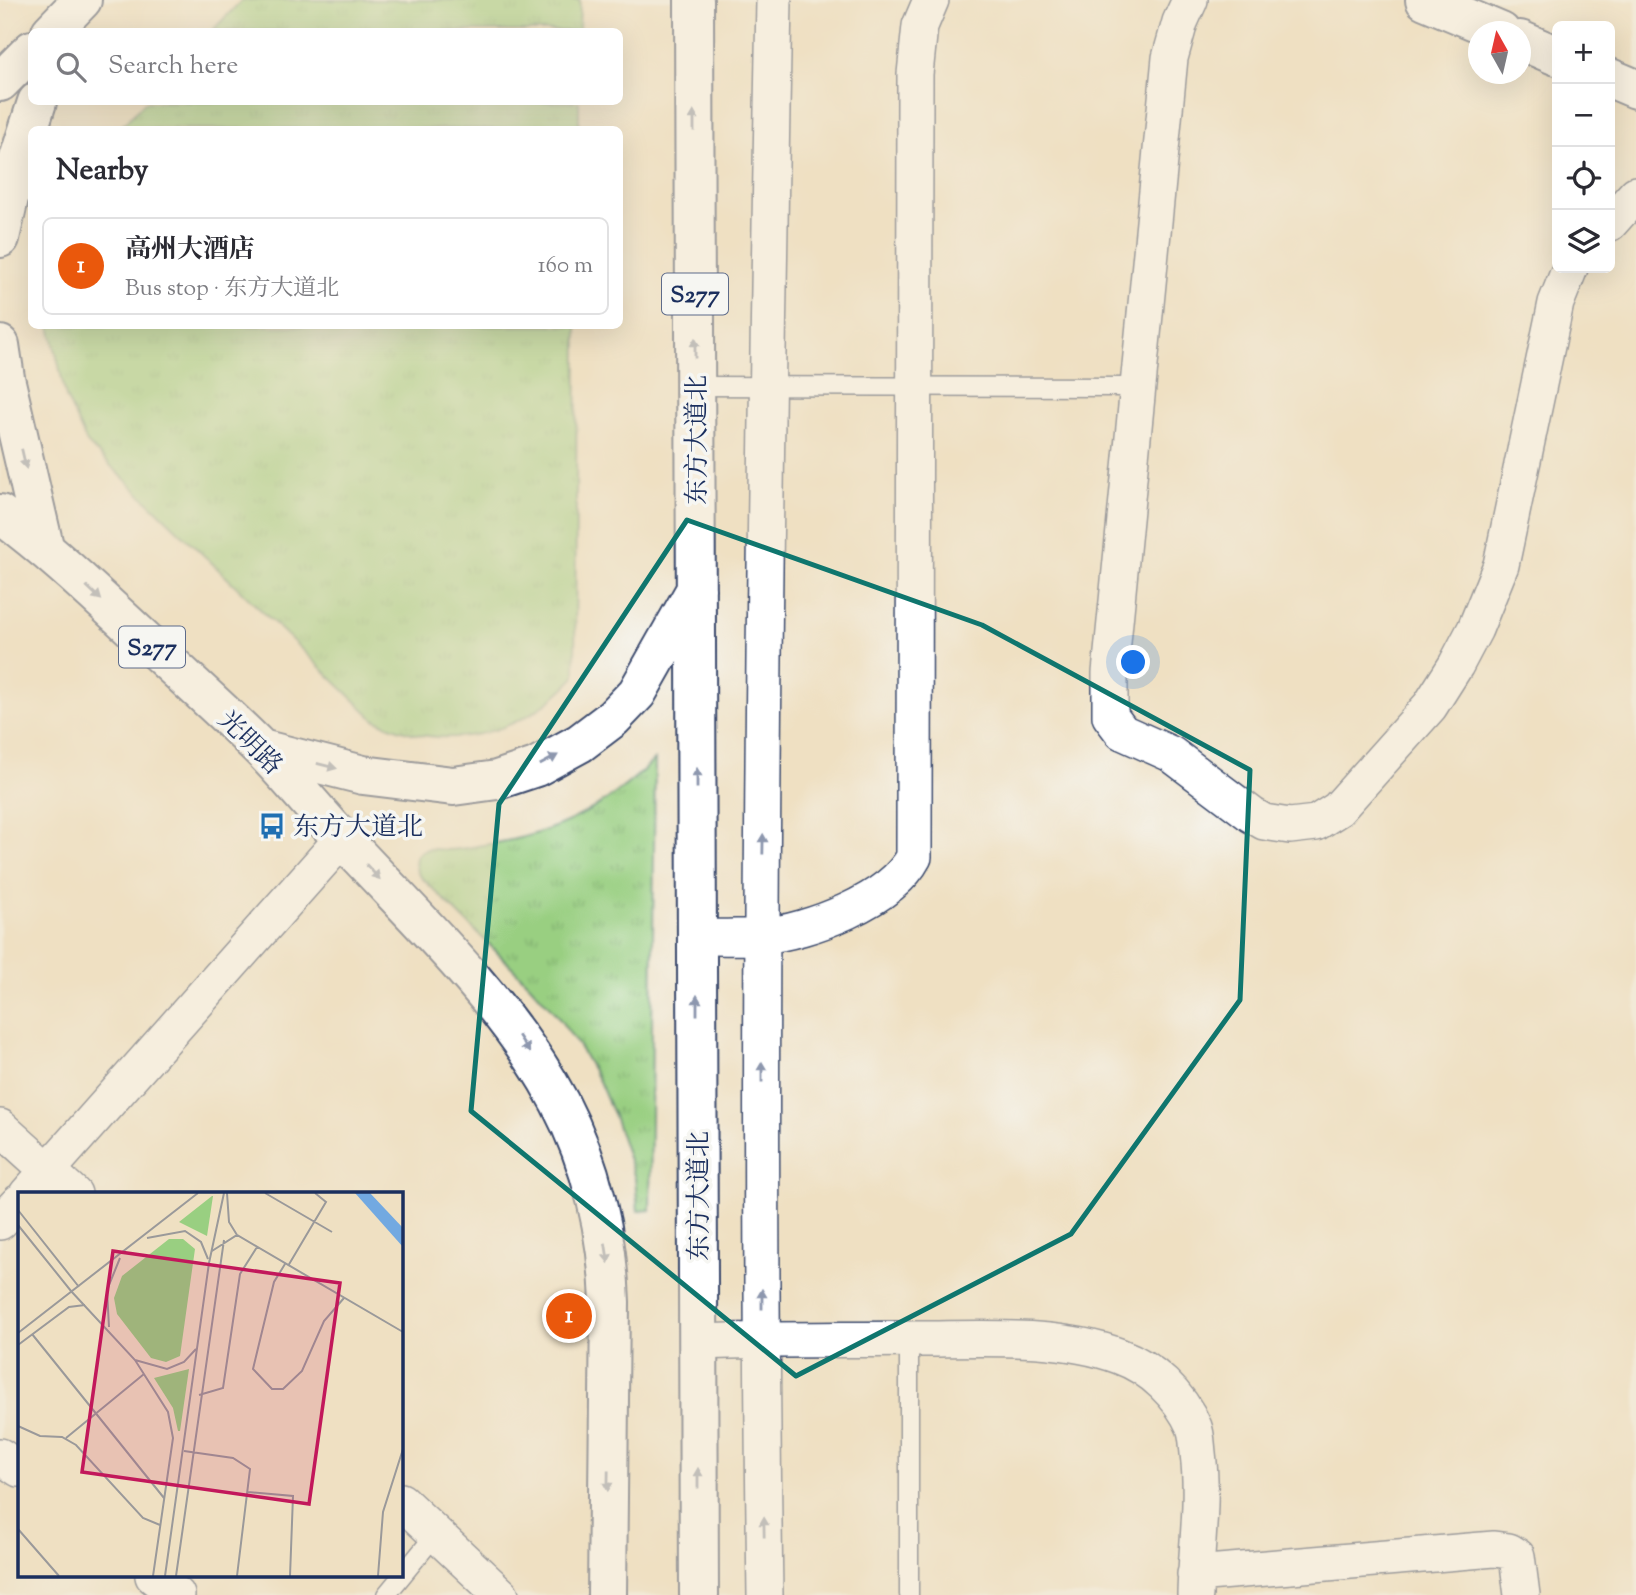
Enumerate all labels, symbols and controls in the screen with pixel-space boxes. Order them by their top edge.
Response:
north arrow [1468,21,1531,84]
map controls [1552,21,1615,273]
button: + [1552,21,1615,84]
search box [28,28,623,105]
icon: search [52,48,90,86]
text: Search here [108,48,238,85]
button: − [1552,84,1615,147]
one-way arrow [688,109,700,131]
button: locate [1552,147,1615,210]
text: Nearby [56,150,148,193]
button: layers [1552,210,1615,273]
text: 高州大酒店 [125,232,255,269]
text: 1 [77,250,85,283]
text: 160 m [538,250,593,283]
text: Bus stop · 东方大道北 [125,273,339,306]
road number: S277 [662,274,728,314]
one-way arrow [690,337,701,359]
street label: 东方大道北 [680,375,717,505]
one-way arrow [19,448,30,470]
one-way arrow [85,584,102,600]
road number: S277 [119,626,185,668]
your location [1116,645,1150,679]
street label: 光明路 [209,703,290,784]
one-way arrow [539,754,558,766]
one-way arrow [316,761,338,772]
one-way arrow [691,767,703,789]
place label: 东方大道北 [293,810,423,847]
bus stop icon: 东方大道北 [257,811,287,841]
one-way arrow [757,833,769,855]
one-way arrow [364,863,380,880]
one-way arrow [691,994,703,1016]
one-way arrow [517,1035,531,1053]
one-way arrow [756,1061,768,1083]
street label: 东方大道北 [682,1131,719,1261]
inset map [18,1192,402,1578]
one-way arrow [602,1242,613,1264]
one-way arrow [756,1288,768,1310]
pin: 1 [546,1290,592,1342]
one-way arrow [692,1467,704,1489]
one-way arrow [602,1470,614,1492]
one-way arrow [758,1516,770,1538]

